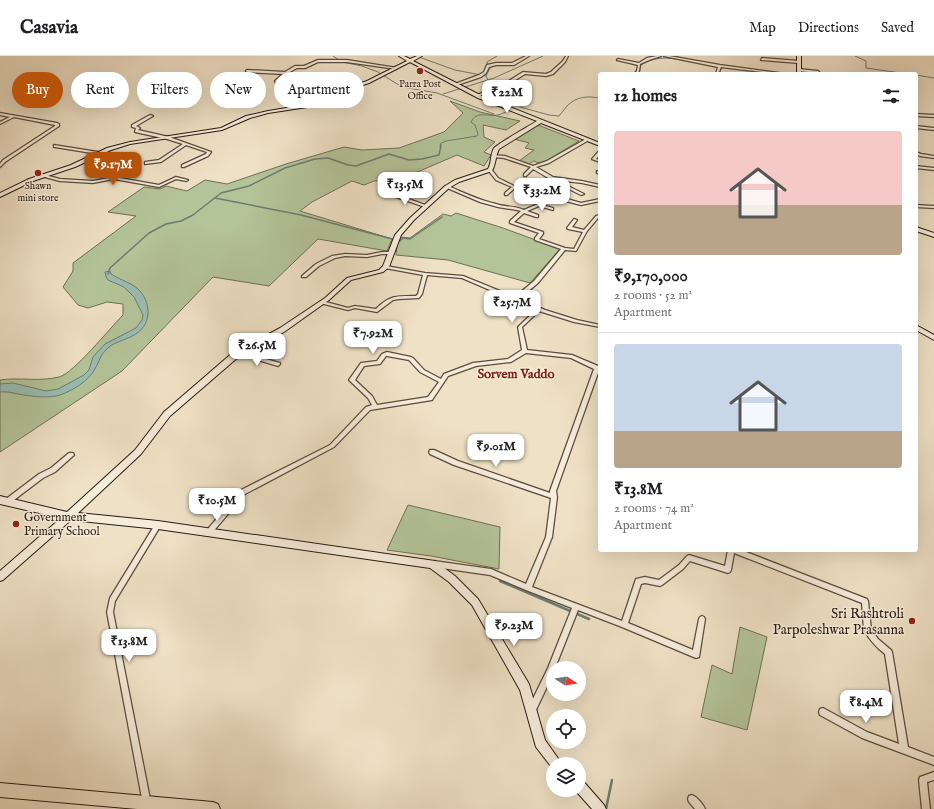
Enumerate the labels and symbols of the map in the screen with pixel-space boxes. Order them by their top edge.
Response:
marker: Parra Post Office [415,66,425,76]
place label: Parra Post Office [399,78,441,103]
pin: ₹22M [483,80,531,114]
pin: ₹9.17M [80,152,146,186]
marker: Shawn mini store [33,168,43,178]
pin: ₹13.5M [372,172,438,206]
pin: ₹33.2M [509,178,575,212]
place label: Shawn mini store [17,180,59,205]
pin: ₹25.7M [479,290,545,324]
pin: ₹7.92M [340,321,406,355]
pin: ₹26.5M [224,333,290,367]
district label: Sorvem Vaddo [477,366,555,383]
pin: ₹9.01M [463,434,529,468]
pin: ₹10.5M [184,488,250,522]
place label: Government Primary School [24,510,100,539]
marker: Government Primary School [11,519,21,529]
place label: Sri Rashtroli Parpoleshwar Prasanna [773,605,905,639]
pin: ₹9.23M [481,613,547,647]
marker: Sri Rashtroli Parpoleshwar Prasanna [907,616,917,626]
pin: ₹13.8M [96,629,162,663]
north arrow [546,661,586,701]
pin: ₹8.4M [838,690,894,724]

